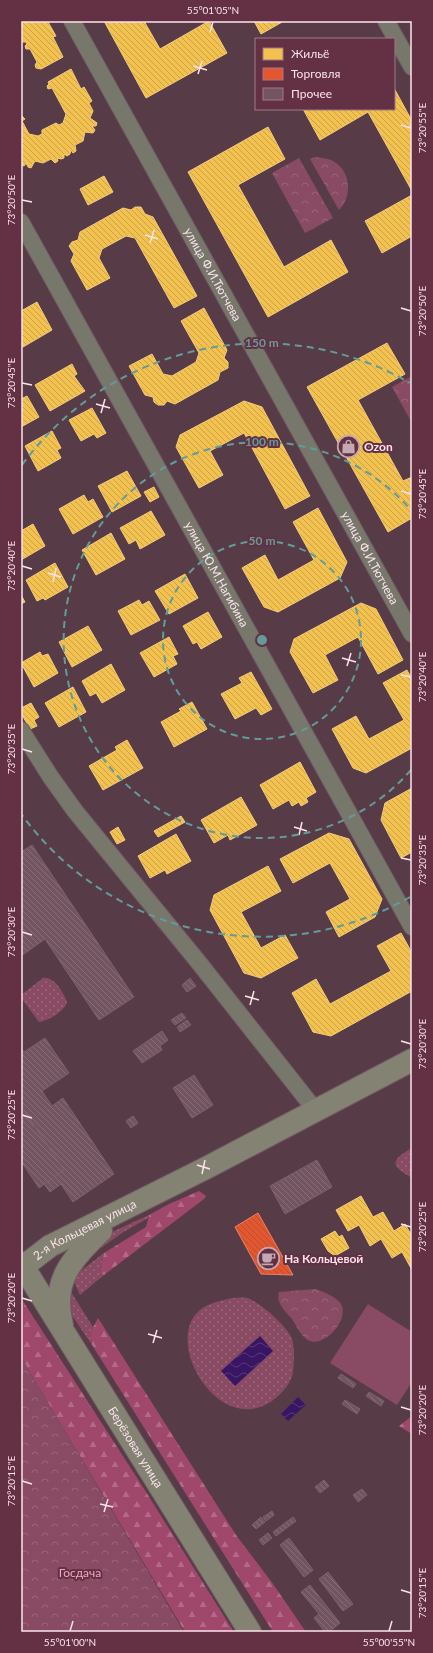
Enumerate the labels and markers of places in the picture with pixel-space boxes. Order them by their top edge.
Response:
shop icon: Ozon [335,434,361,460]
place label: Ozon [364,439,393,454]
centre of rings [255,633,269,647]
cafe icon: На Кольцевой [256,1246,282,1272]
place label: На Кольцевой [284,1251,363,1266]

